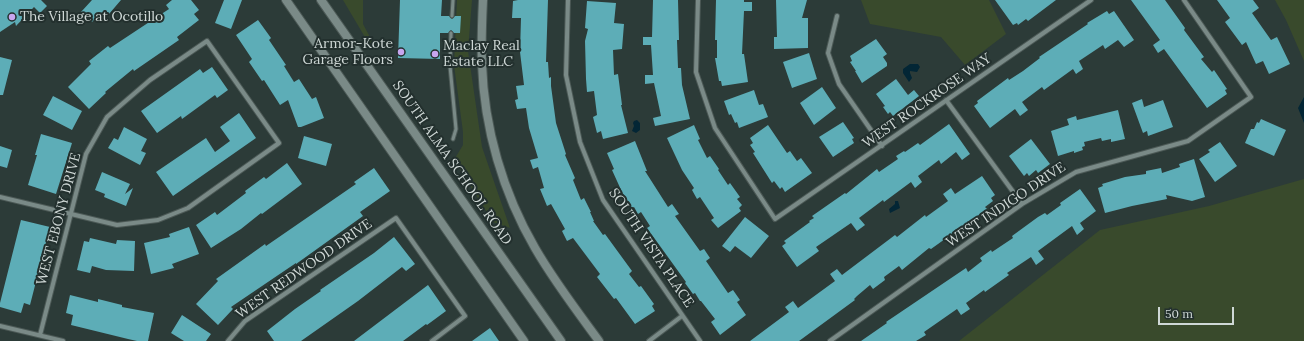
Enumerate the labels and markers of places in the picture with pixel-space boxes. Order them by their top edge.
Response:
place label: The Village at Ocotillo [20,9,163,25]
marker: The Village at Ocotillo [7,12,17,22]
place label: Armor-Kote Garage Floors [303,36,393,68]
place label: Maclay Real Estate LLC [443,38,520,70]
marker: Armor-Kote Garage Floors [396,47,406,57]
marker: Maclay Real Estate LLC [430,49,440,59]

